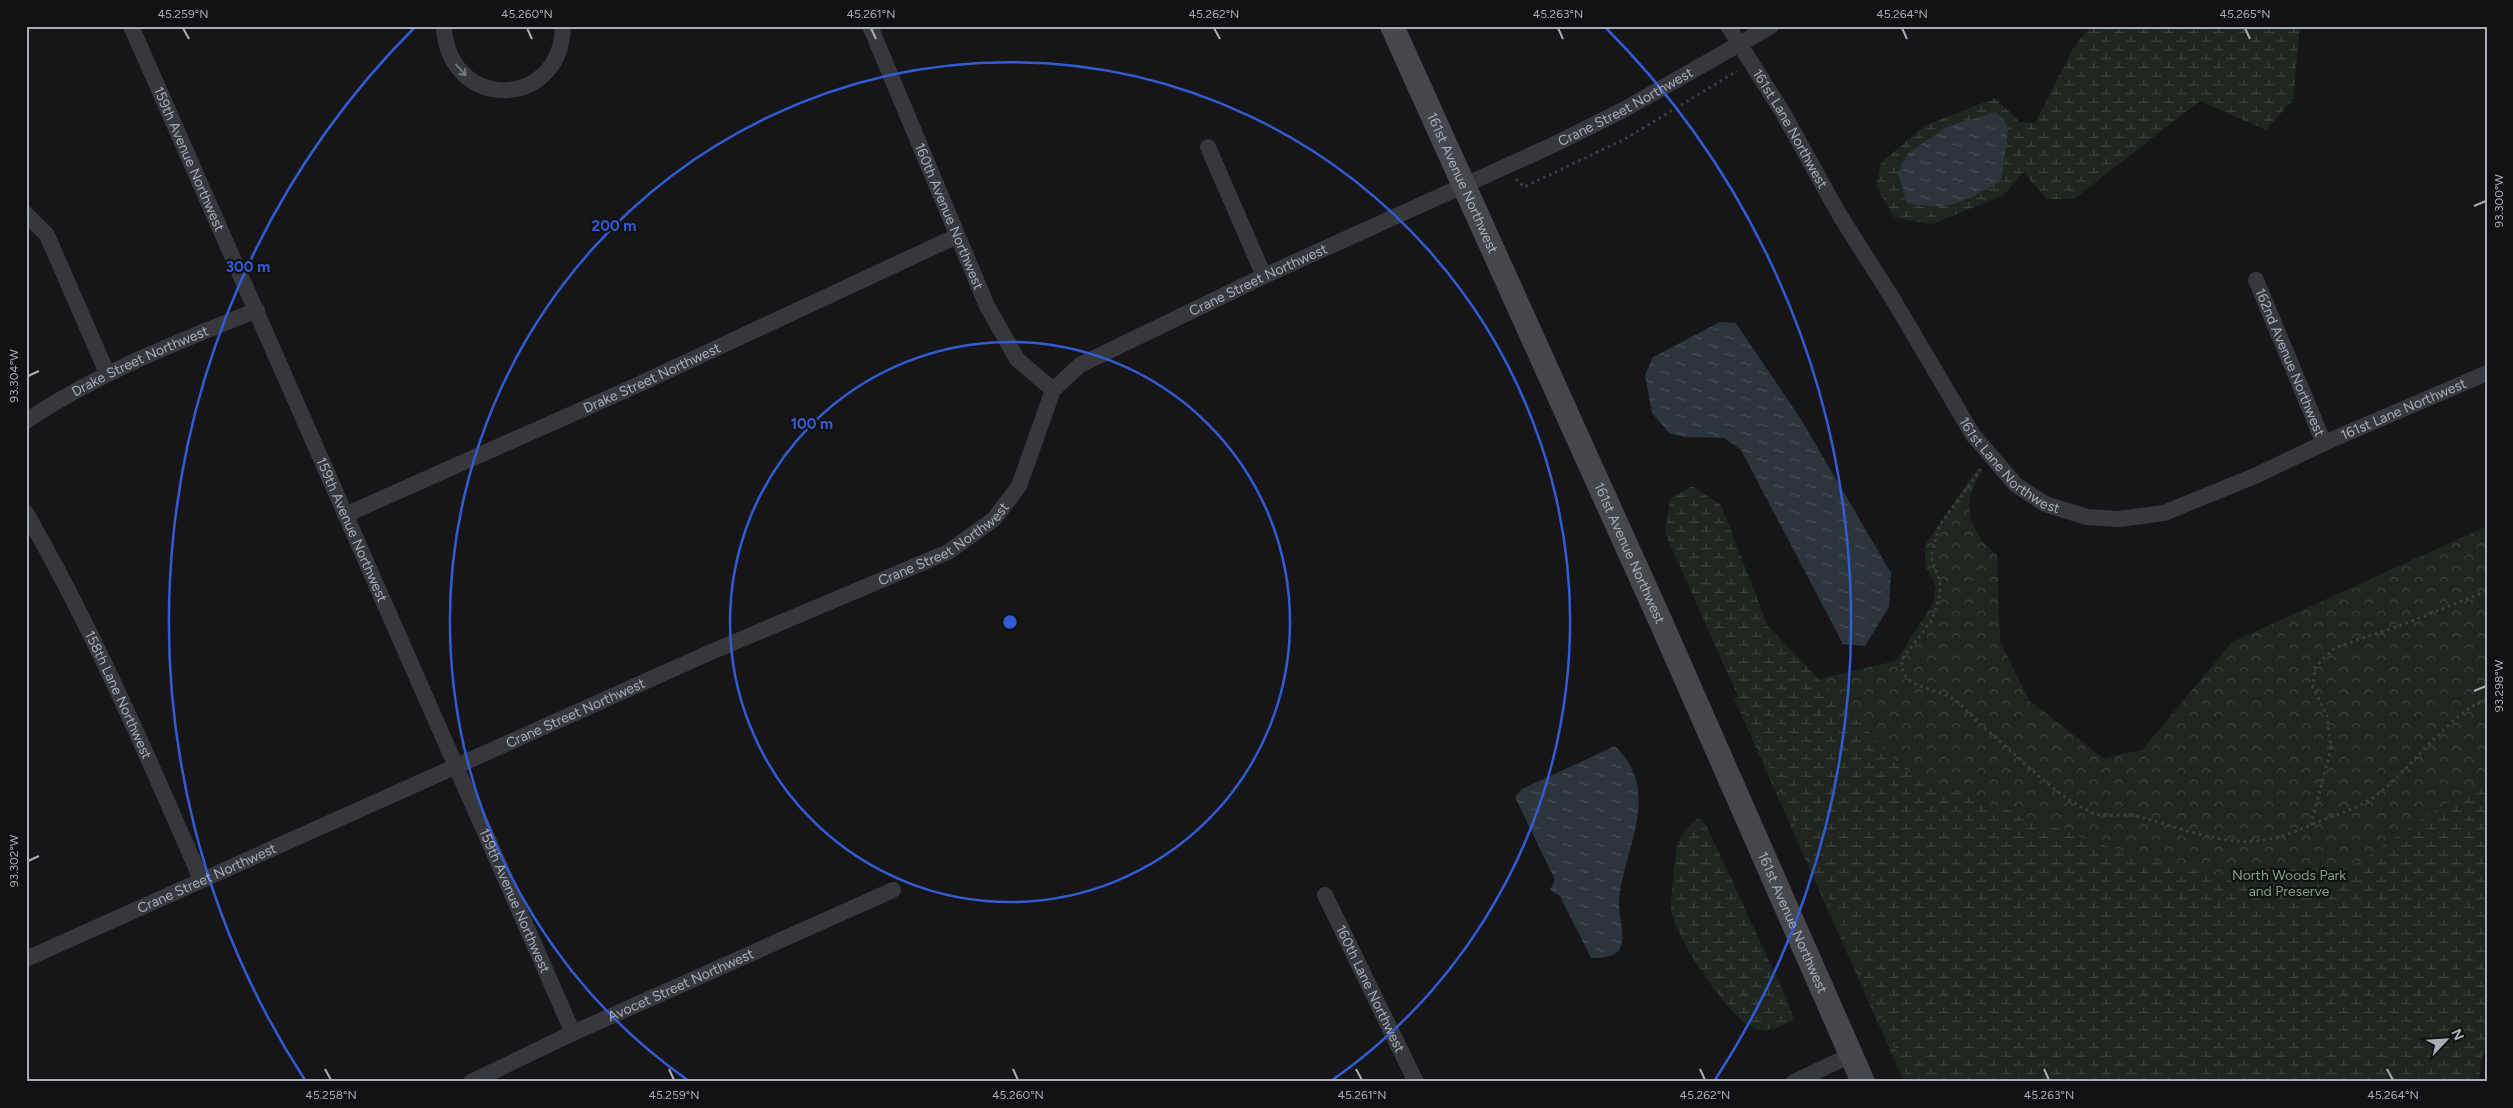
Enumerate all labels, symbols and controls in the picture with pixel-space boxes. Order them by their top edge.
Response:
text: 45.259°N [158,7,208,21]
text: 45.260°N [501,7,553,21]
text: 45.261°N [846,7,896,21]
text: 45.262°N [1189,7,1239,21]
text: 45.263°N [1533,7,1583,21]
text: 45.264°N [1876,7,1928,21]
text: 45.265°N [2220,7,2270,21]
one-way arrow [455,64,467,76]
street label: Crane Street Northwest [1555,64,1696,150]
street label: 161st Lane Northwest [1749,66,1832,191]
street label: 159th Avenue Northwest [150,84,228,234]
street label: 161st Avenue Northwest [1424,110,1502,256]
street label: 160th Avenue Northwest [911,140,988,292]
text: 93.300°W [2492,174,2506,228]
text: 200 m [592,217,636,235]
street label: Crane Street Northwest [1186,240,1330,319]
text: 300 m [226,258,270,276]
street label: 162nd Avenue Northwest [2252,286,2329,439]
street label: Drake Street Northwest [68,322,211,400]
street label: Drake Street Northwest [580,339,723,416]
text: 93.304°W [7,349,21,403]
street label: 161st Lane Northwest [2338,374,2469,443]
street label: 161st Lane Northwest [1956,414,2062,517]
text: 100 m [791,415,833,433]
street label: 159th Avenue Northwest [313,455,391,605]
street label: 161st Avenue Northwest [1591,480,1669,626]
street label: Crane Street Northwest [875,499,1012,589]
centre of rings [1001,613,1019,631]
street label: 158th Lane Northwest [81,628,156,761]
text: 93.298°W [2492,659,2506,712]
street label: Crane Street Northwest [503,674,648,751]
street label: 159th Avenue Northwest [476,826,554,975]
text: 93.302°W [7,834,21,887]
street label: Crane Street Northwest [134,839,279,917]
street label: 161st Avenue Northwest [1754,849,1831,996]
park label: North Woods Park and Preserve [2232,867,2346,900]
street label: 160th Lane Northwest [1332,922,1409,1055]
street label: Avocet Street Northwest [605,945,756,1025]
north arrow [2420,1016,2470,1066]
text: N [2447,1026,2467,1043]
text: 45.258°N [305,1088,357,1102]
text: 45.259°N [649,1088,699,1102]
text: 45.260°N [992,1088,1044,1102]
text: 45.261°N [1337,1088,1387,1102]
text: 45.262°N [1680,1088,1730,1102]
text: 45.263°N [2024,1088,2074,1102]
text: 45.264°N [2367,1088,2419,1102]

